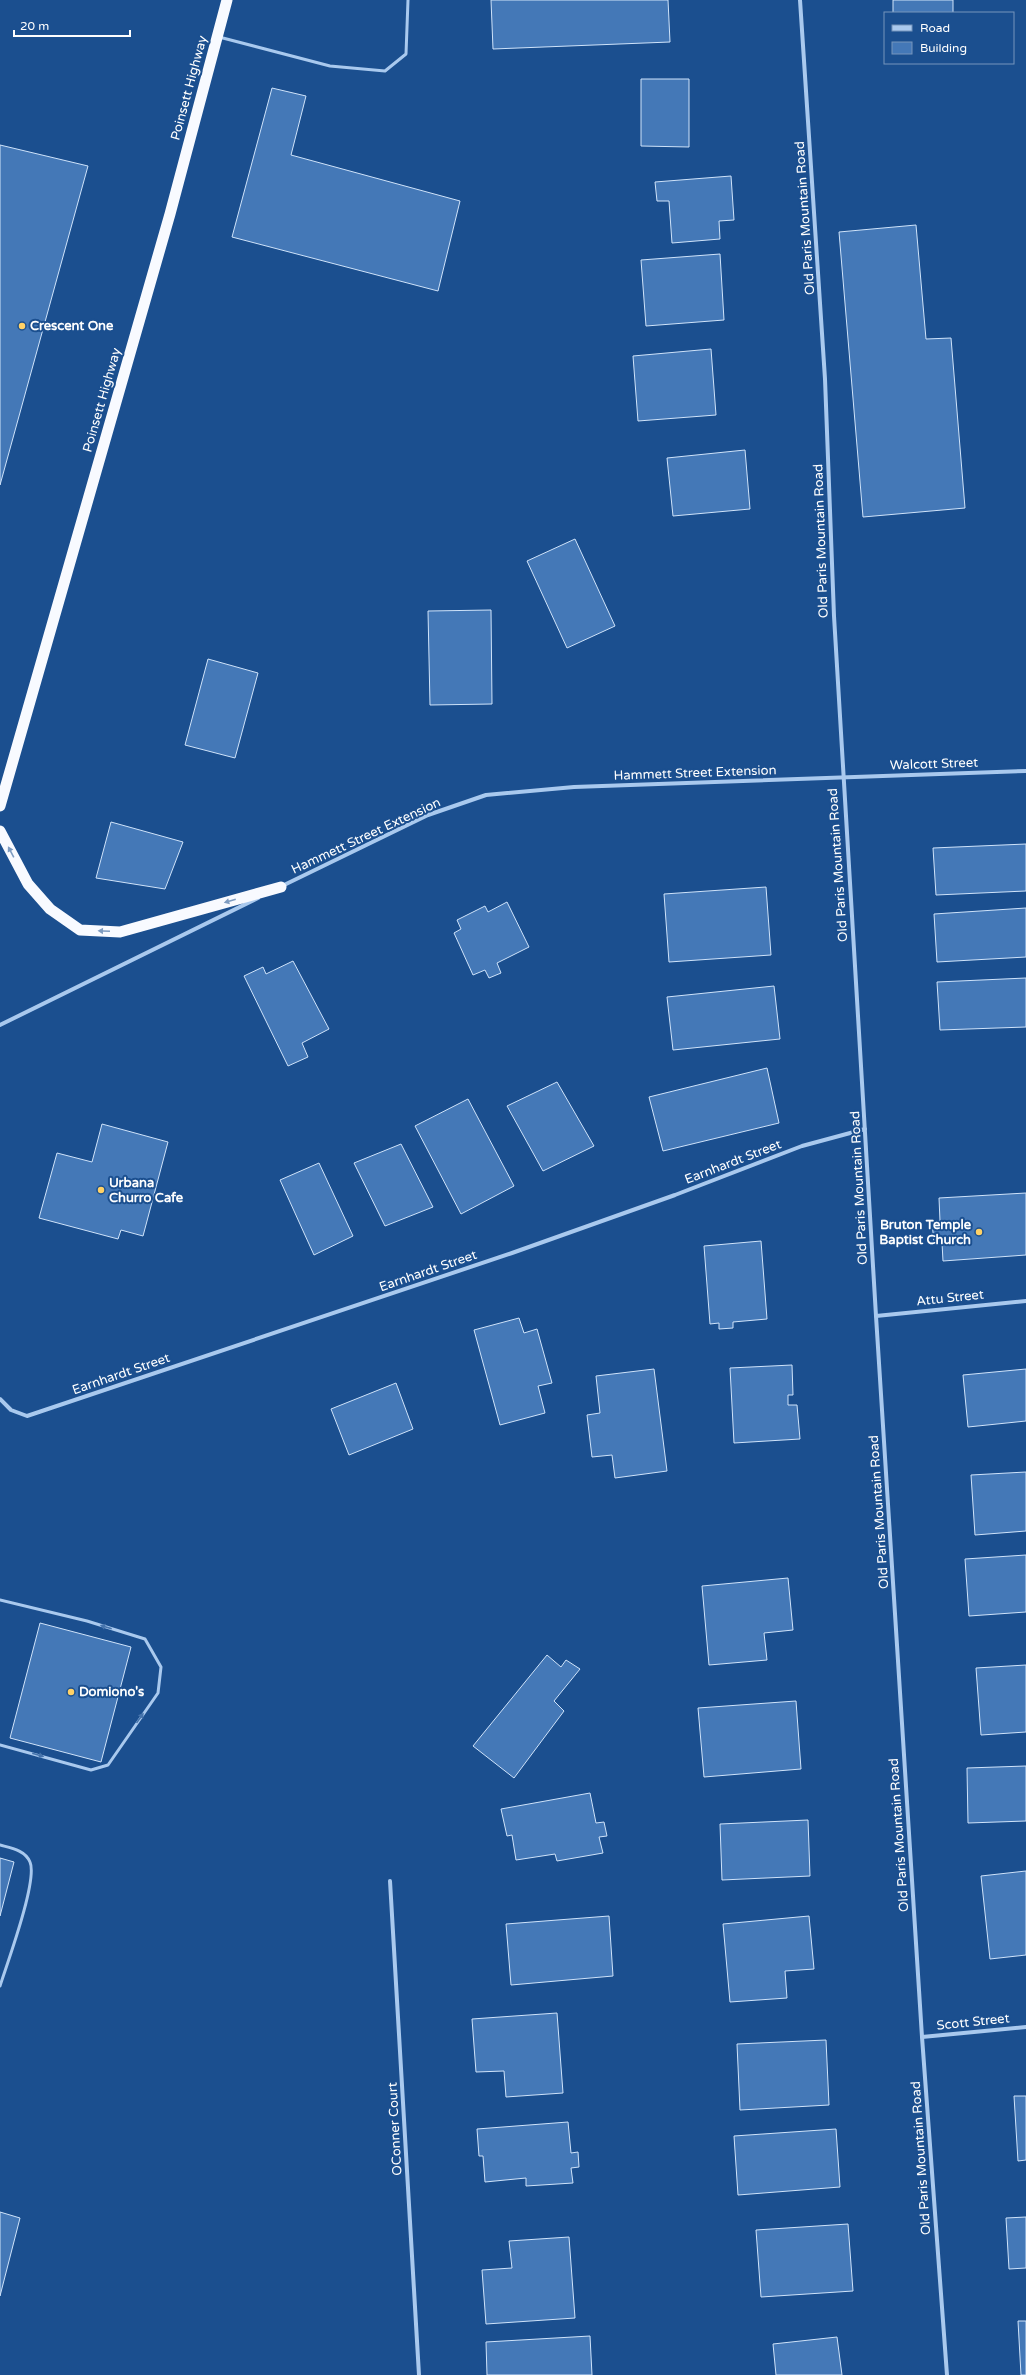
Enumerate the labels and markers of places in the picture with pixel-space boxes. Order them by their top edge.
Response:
place label: Crescent One [30,318,114,334]
marker: Crescent One [17,321,27,331]
place label: Urbana Churro Cafe [109,1175,184,1206]
marker: Urbana Churro Cafe [96,1185,106,1195]
place label: Bruton Temple Baptist Church [879,1217,972,1248]
marker: Bruton Temple Baptist Church [974,1227,984,1237]
place label: Domiono's [79,1684,144,1700]
marker: Domiono's [66,1687,76,1697]

